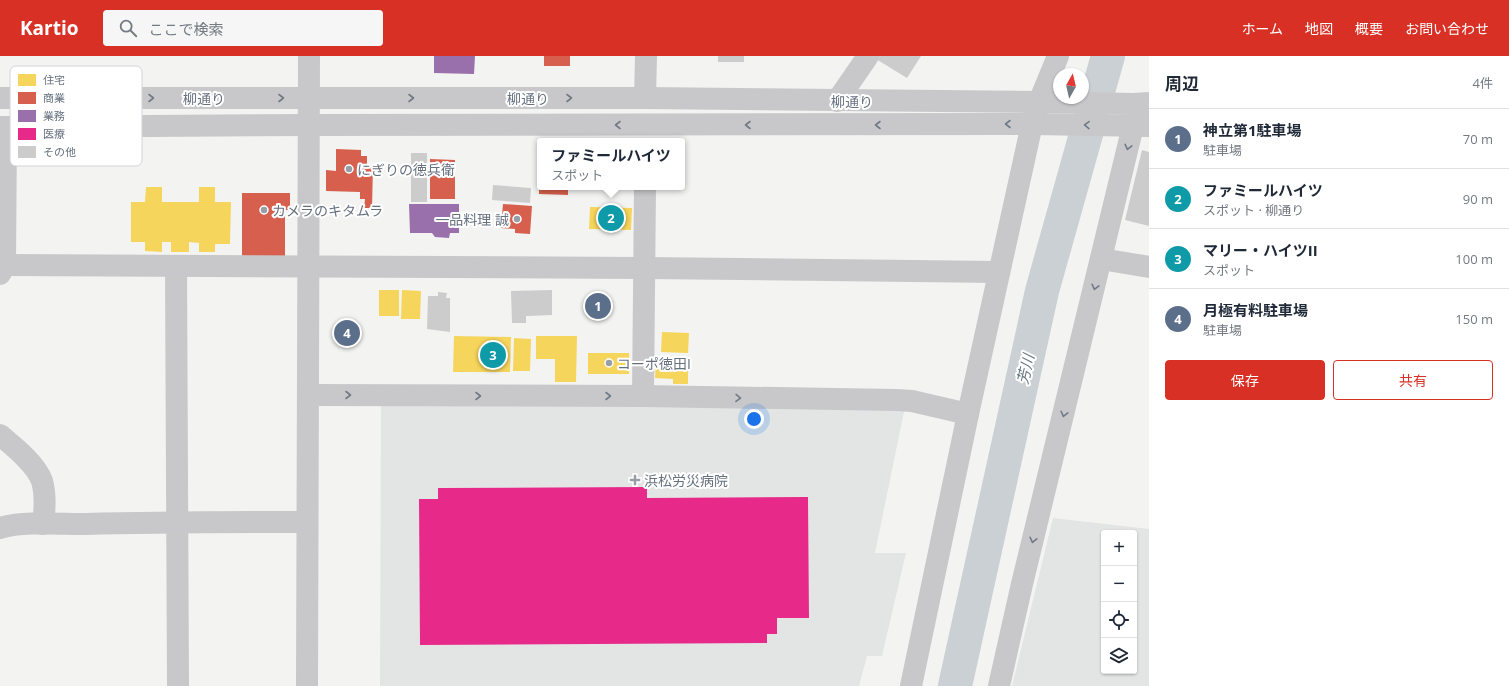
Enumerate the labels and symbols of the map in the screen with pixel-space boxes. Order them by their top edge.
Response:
legend [10,66,142,166]
north arrow [1053,68,1089,104]
text: 住宅 [43,72,65,87]
street label: 柳通り [183,89,225,108]
street label: 柳通り [507,89,549,108]
text: 商業 [43,90,65,105]
street label: 柳通り [831,92,873,111]
one-way arrow [148,94,154,102]
one-way arrow [278,94,284,102]
one-way arrow [408,94,414,102]
one-way arrow [566,94,572,102]
text: 業務 [43,108,65,123]
one-way arrow [1005,120,1011,128]
one-way arrow [615,121,621,129]
one-way arrow [745,121,751,129]
one-way arrow [875,121,881,129]
one-way arrow [1084,121,1090,130]
text: 医療 [43,126,65,141]
text: その他 [43,144,76,159]
one-way arrow [1125,144,1133,151]
place label: にぎりの徳兵衛 [357,160,455,179]
marker: にぎりの徳兵衛 [344,164,354,174]
place label: カメラのキタムラ [272,201,383,220]
pin: 2 [598,203,624,233]
marker: カメラのキタムラ [259,205,269,215]
place label: 一品料理 誠 [435,210,509,229]
marker: 一品料理 誠 [512,214,522,224]
one-way arrow [1091,284,1099,291]
pin: 1 [585,291,611,321]
pin: 4 [334,318,360,348]
pin: 3 [480,340,506,370]
water label: 芳川 [1012,350,1039,386]
place label: コーポ徳田I [617,354,691,373]
marker: コーポ徳田I [604,358,614,368]
one-way arrow [345,391,351,399]
one-way arrow [475,392,481,400]
one-way arrow [605,392,611,400]
one-way arrow [735,394,741,402]
your location [744,409,764,429]
one-way arrow [1060,410,1068,417]
place label: 浜松労災病院 [644,471,728,490]
marker: 浜松労災病院 [629,474,641,486]
one-way arrow [1029,536,1038,543]

